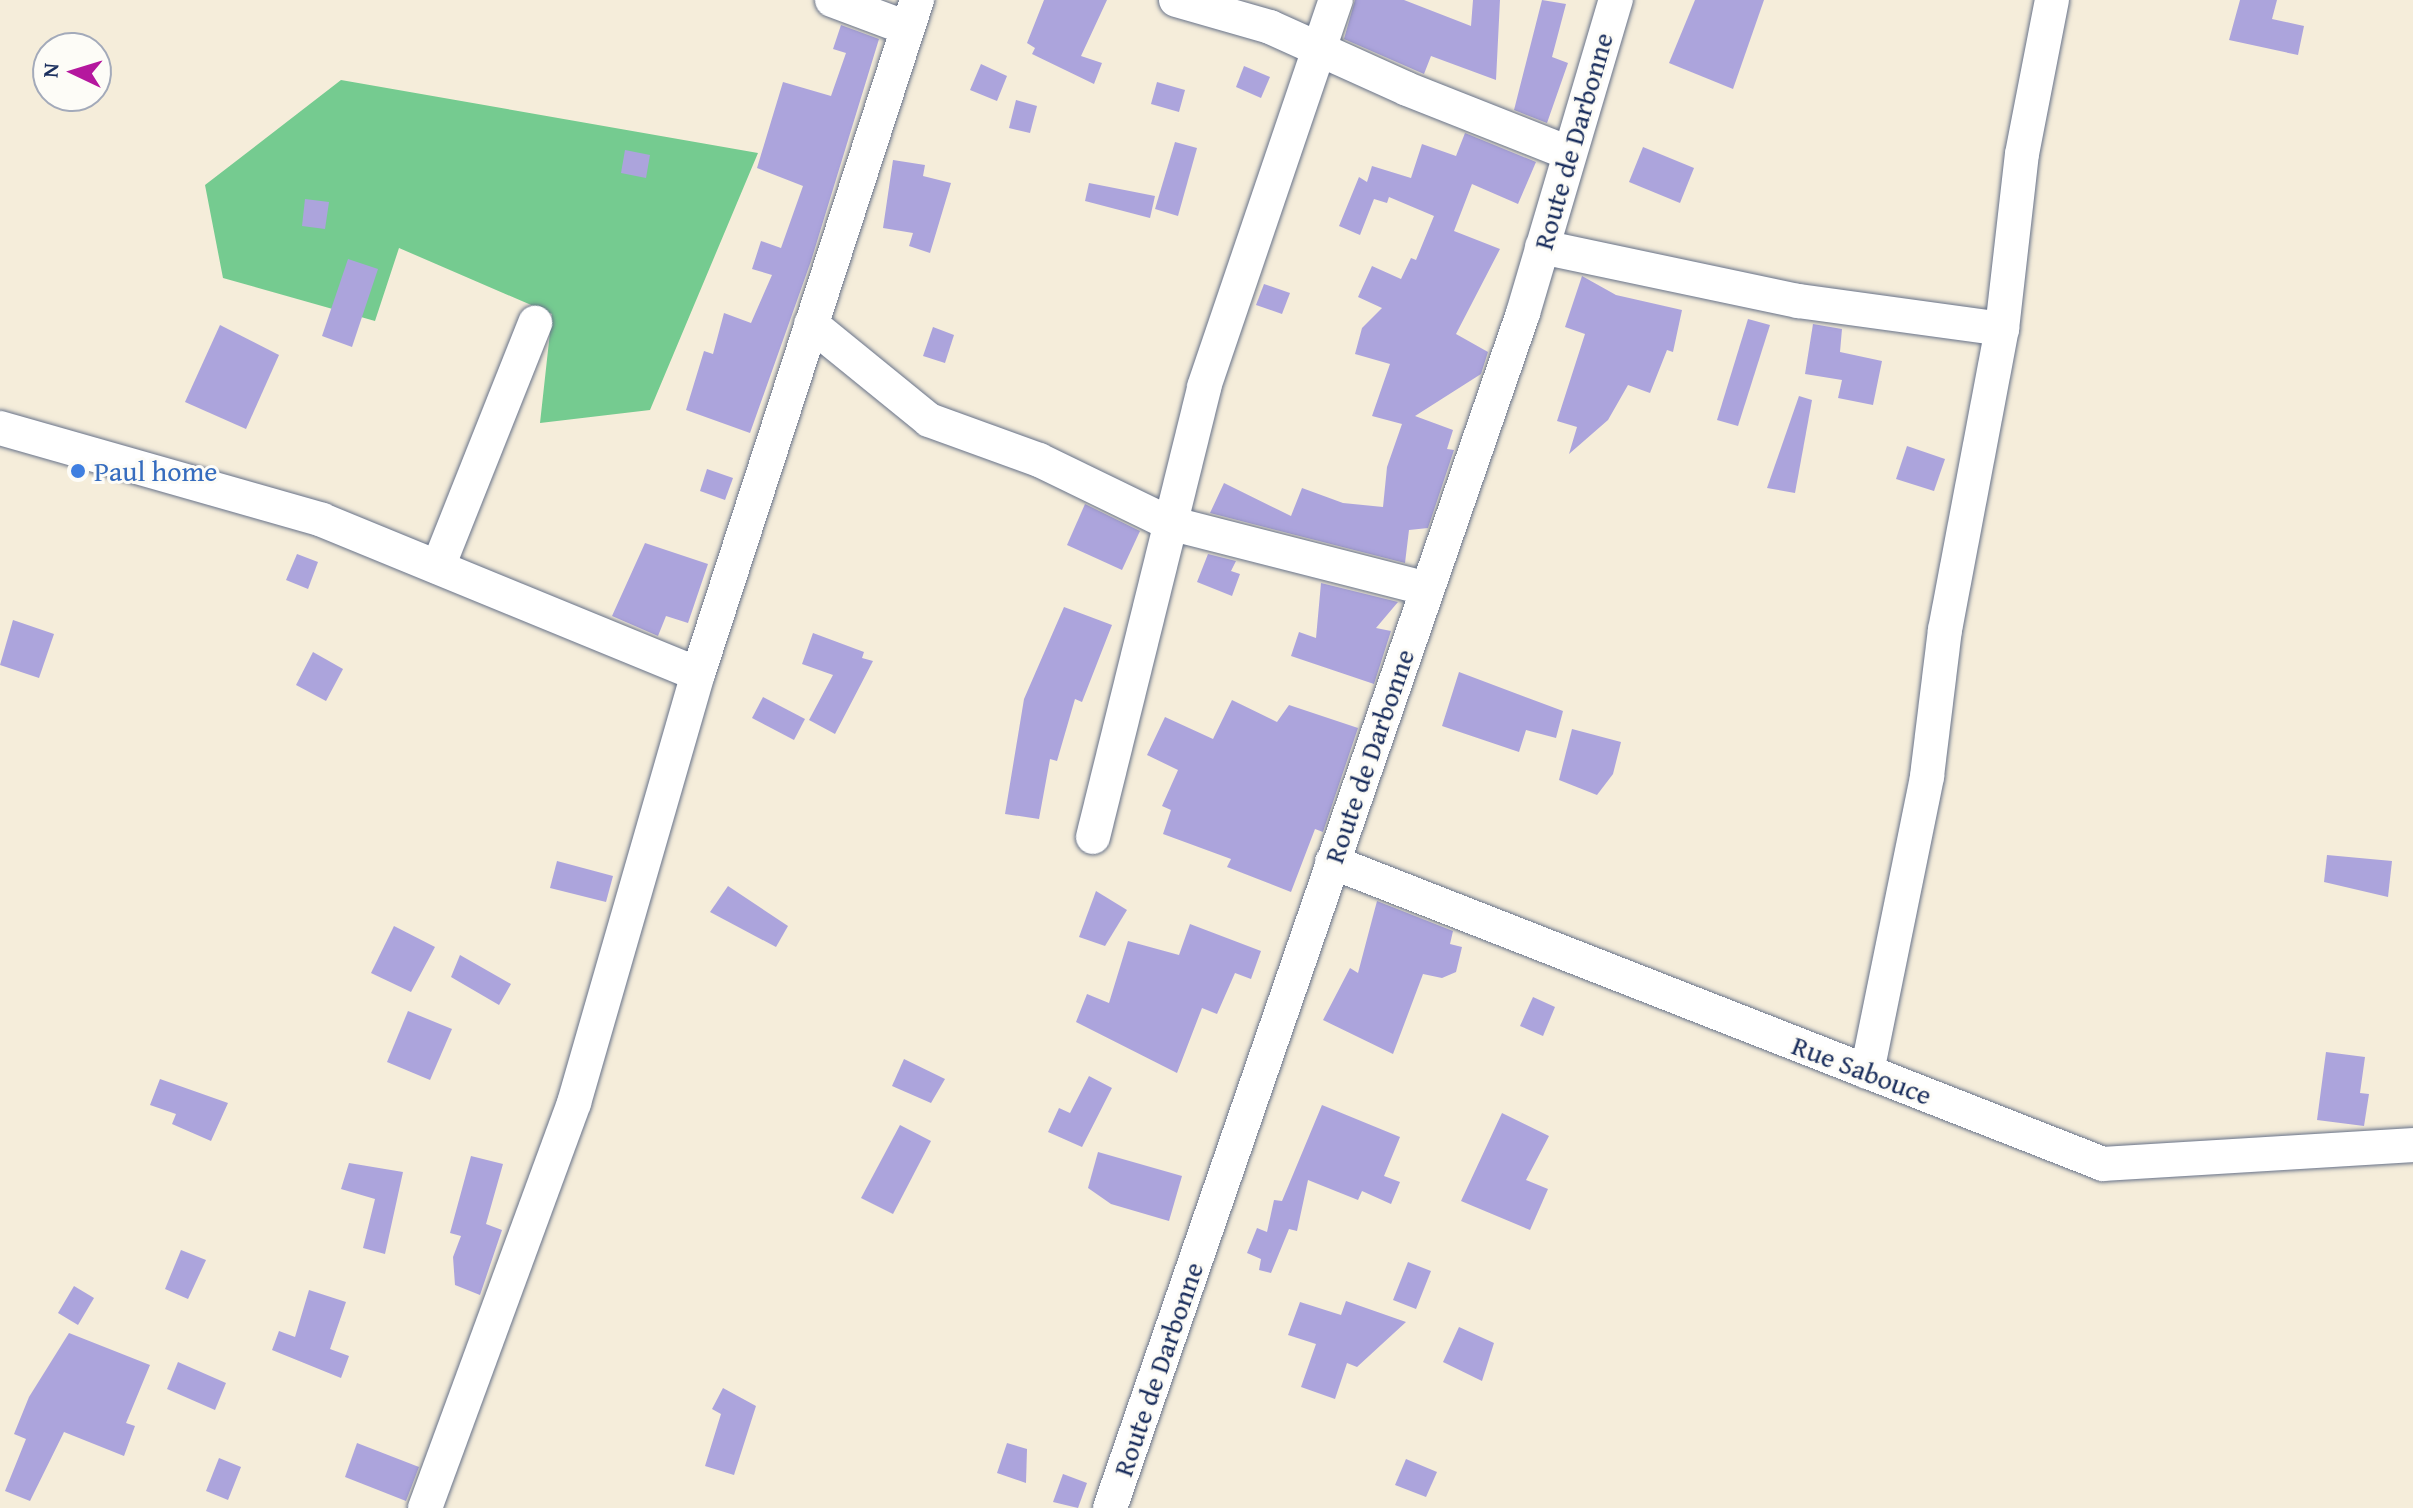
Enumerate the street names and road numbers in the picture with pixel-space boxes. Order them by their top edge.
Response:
street label: Route de Darbonne [1526,29,1620,253]
street label: Route de Darbonne [1317,645,1421,867]
street label: Rue Sabouce [1787,1028,1937,1112]
street label: Route de Darbonne [1106,1258,1210,1480]

